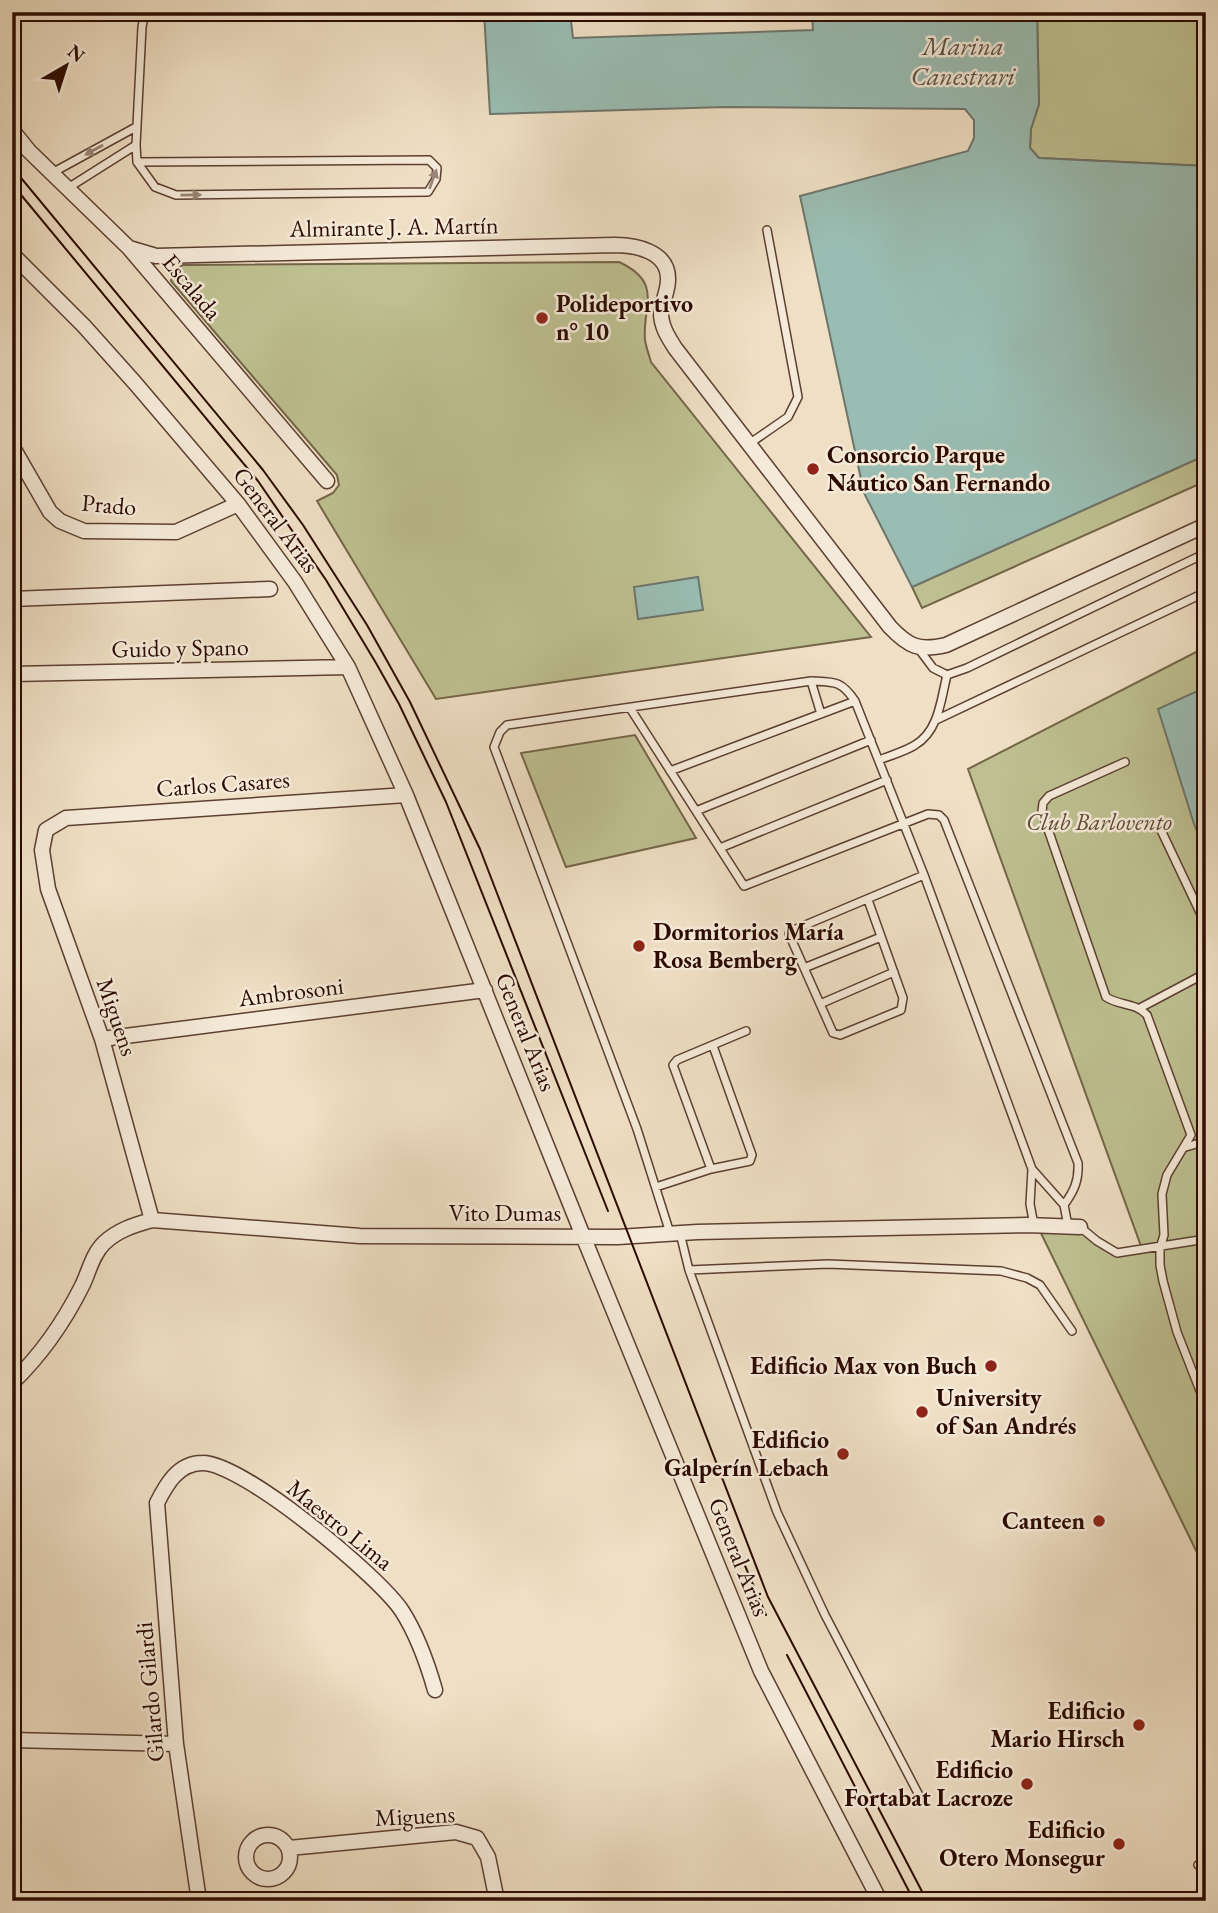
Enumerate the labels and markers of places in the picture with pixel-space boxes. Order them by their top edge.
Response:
place label: Polideportivo n° 10 [556,288,693,347]
marker: Polideportivo n° 10 [534,310,550,326]
place label: Consorcio Parque Náutico San Fernando [827,439,1050,498]
marker: Consorcio Parque Náutico San Fernando [805,461,821,477]
place label: Dormitorios María Rosa Bemberg [653,916,844,976]
marker: Dormitorios María Rosa Bemberg [631,938,647,954]
place label: Edificio Max von Buch [750,1350,978,1381]
marker: Edificio Max von Buch [983,1358,999,1374]
place label: University of San Andrés [936,1382,1076,1441]
marker: University of San Andrés [914,1404,930,1420]
place label: Edificio Galperín Lebach [664,1424,830,1483]
marker: Edificio Galperín Lebach [835,1446,851,1462]
place label: Canteen [1002,1505,1085,1536]
marker: Canteen [1091,1513,1107,1529]
place label: Edificio Mario Hirsch [990,1695,1126,1754]
marker: Edificio Mario Hirsch [1131,1717,1147,1733]
place label: Edificio Fortabat Lacroze [844,1754,1013,1813]
marker: Edificio Fortabat Lacroze [1019,1776,1035,1792]
place label: Edificio Otero Monsegur [939,1814,1105,1874]
marker: Edificio Otero Monsegur [1111,1836,1127,1852]

